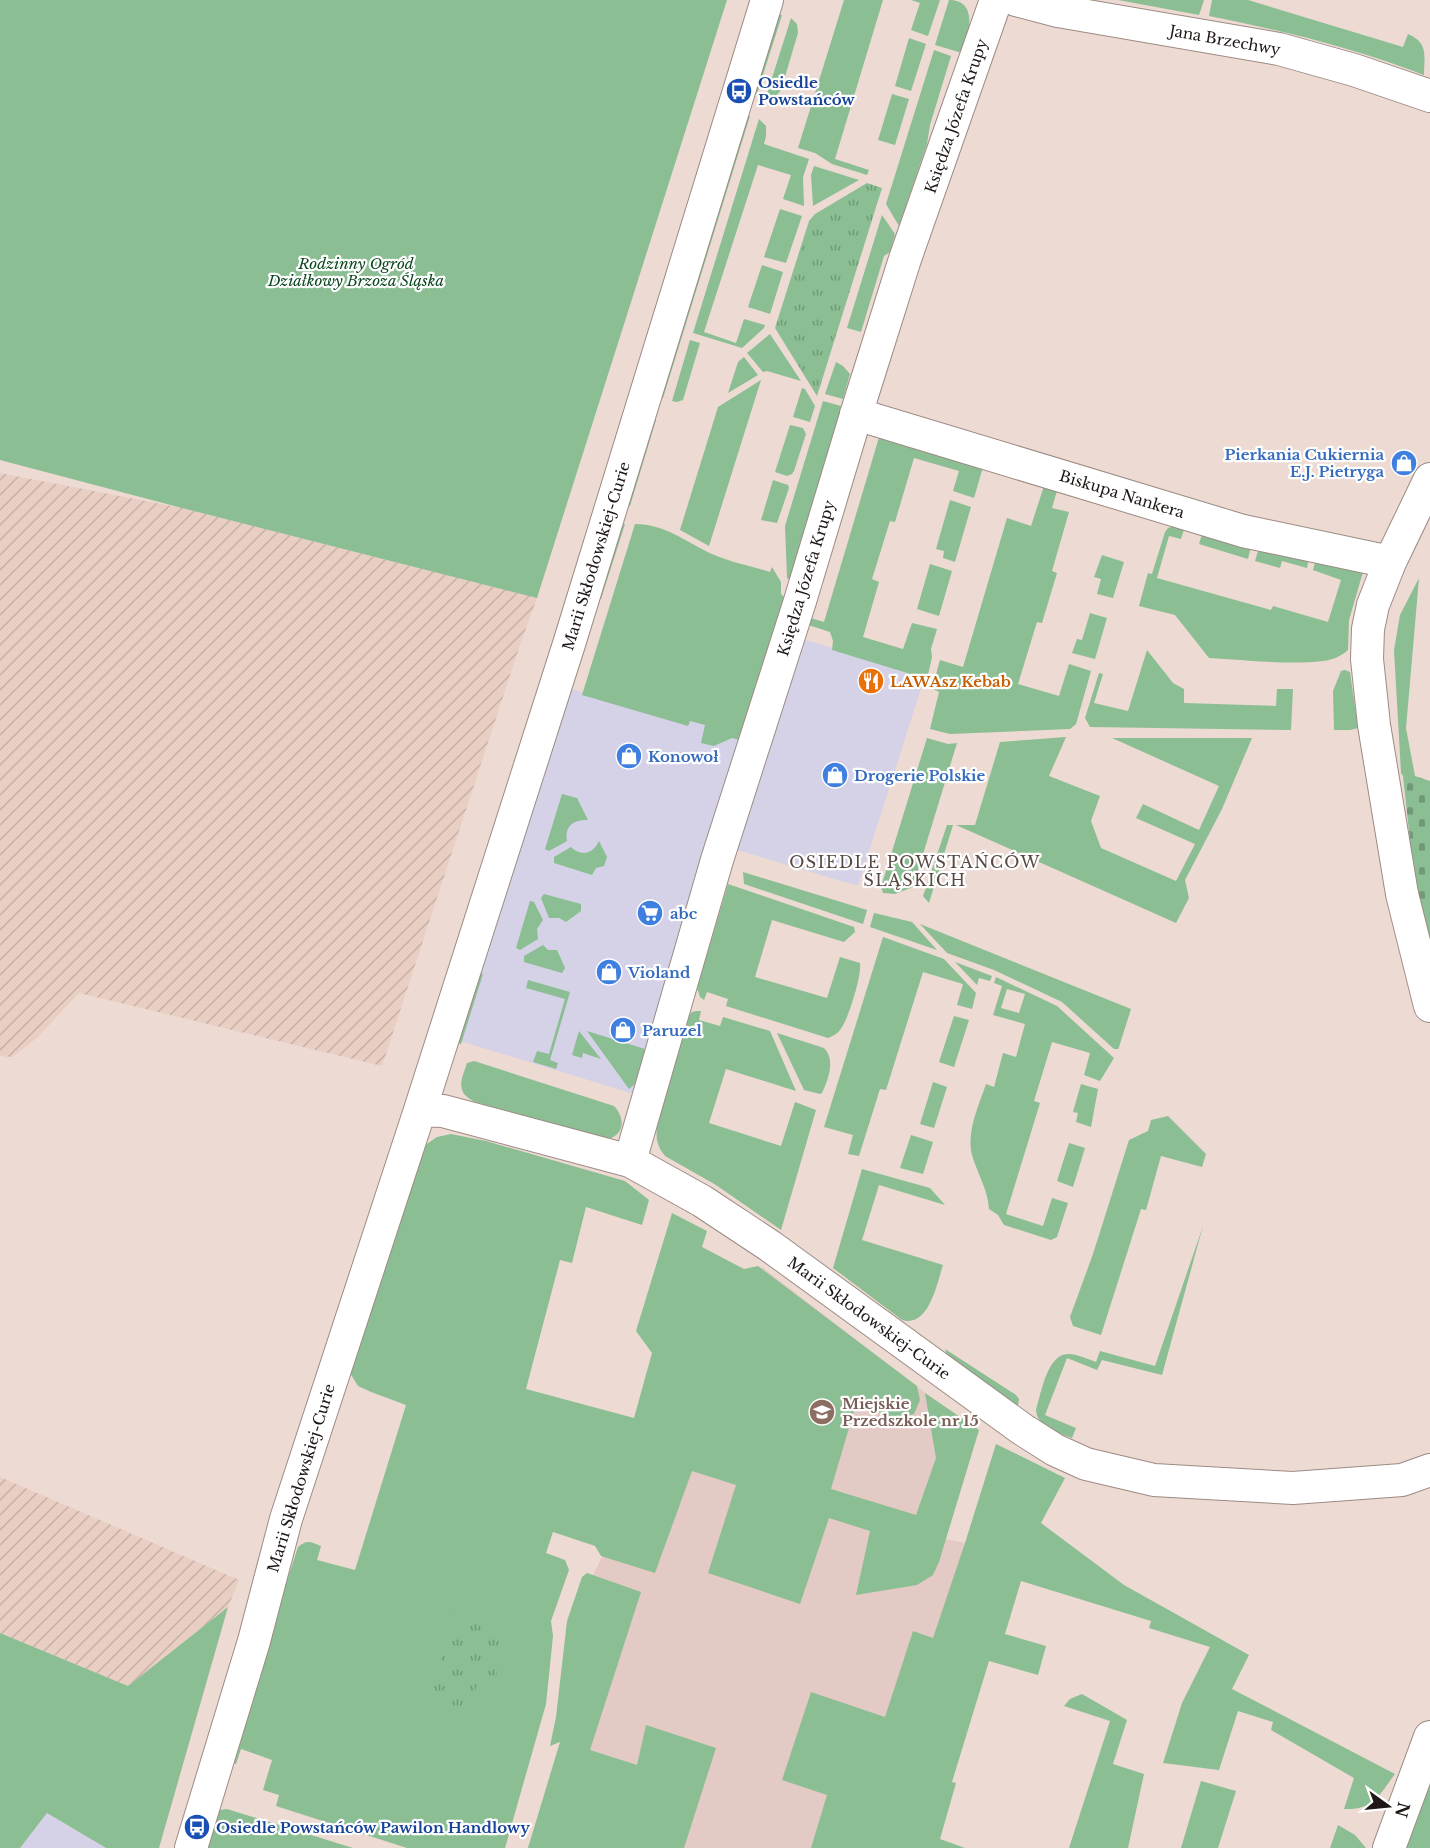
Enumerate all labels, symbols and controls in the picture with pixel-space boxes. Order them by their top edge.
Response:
street label: Jana Brzechwy [1166,21,1282,59]
street label: Księdza Józefa Krupy [921,36,992,196]
place label: Osiedle Powstańców [758,73,855,109]
bus stop icon: Osiedle Powstańców [724,76,754,106]
park label: Rodzinny Ogród Działkowy Brzoza Śląska [267,254,444,290]
place label: Pierkania Cukiernia E.J. Pietryga [1225,445,1384,481]
shop icon: Pierkania Cukiernia E.J. Pietryga [1389,448,1419,478]
street label: Marii Skłodowskiej-Curie [558,459,634,653]
street label: Biskupa Nankera [1057,466,1187,522]
street label: Księdza Józefa Krupy [773,497,839,658]
restaurant icon: LAWAsz Kebab [856,666,886,696]
place label: LAWAsz Kebab [890,672,1011,691]
shop icon: Konowoł [614,741,644,771]
place label: Konowoł [648,747,719,766]
shop icon: Drogerie Polskie [820,760,850,790]
place label: Drogerie Polskie [854,766,986,785]
district label: OSIEDLE POWSTAŃCÓW ŚLĄSKICH [789,852,1041,890]
supermarket icon: abc [635,898,665,928]
place label: abc [670,904,698,923]
shop icon: Violand [594,957,624,987]
place label: Violand [627,963,691,982]
shop icon: Paruzel [608,1015,638,1045]
place label: Paruzel [642,1021,703,1040]
street label: Marii Skłodowskiej-Curie [784,1253,954,1383]
street label: Marii Skłodowskiej-Curie [263,1381,339,1575]
place label: Miejskie Przedszkole nr 15 [842,1394,979,1430]
school or university icon: Miejskie Przedszkole nr 15 [807,1397,837,1427]
north arrow [1358,1776,1418,1836]
text: N [1391,1800,1414,1820]
bus stop icon: Osiedle Powstańców Pawilon Handlowy [182,1812,212,1842]
place label: Osiedle Powstańców Pawilon Handlowy [216,1818,530,1837]

